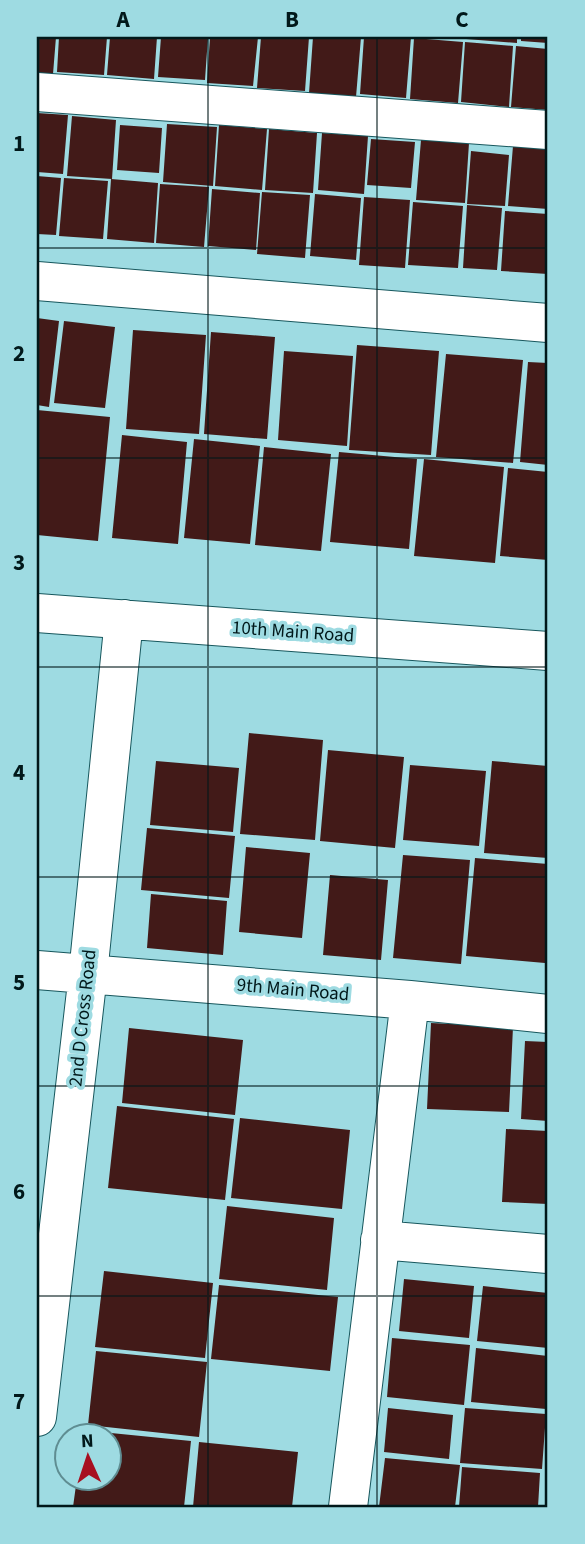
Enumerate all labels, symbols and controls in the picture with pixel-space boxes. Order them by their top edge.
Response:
text: A [115,3,130,36]
text: B [285,3,299,36]
text: C [455,3,469,36]
text: 1 [13,127,25,160]
text: 2 [13,337,25,370]
text: 3 [13,546,25,579]
street label: 10th Main Road [231,614,355,650]
text: 4 [13,756,25,789]
street label: 2nd D Cross Road [62,948,104,1088]
text: 5 [13,966,25,999]
street label: 9th Main Road [236,972,350,1008]
text: 6 [13,1175,25,1208]
text: 7 [13,1385,25,1418]
north arrow [52,1422,122,1492]
text: N [80,1428,94,1455]

